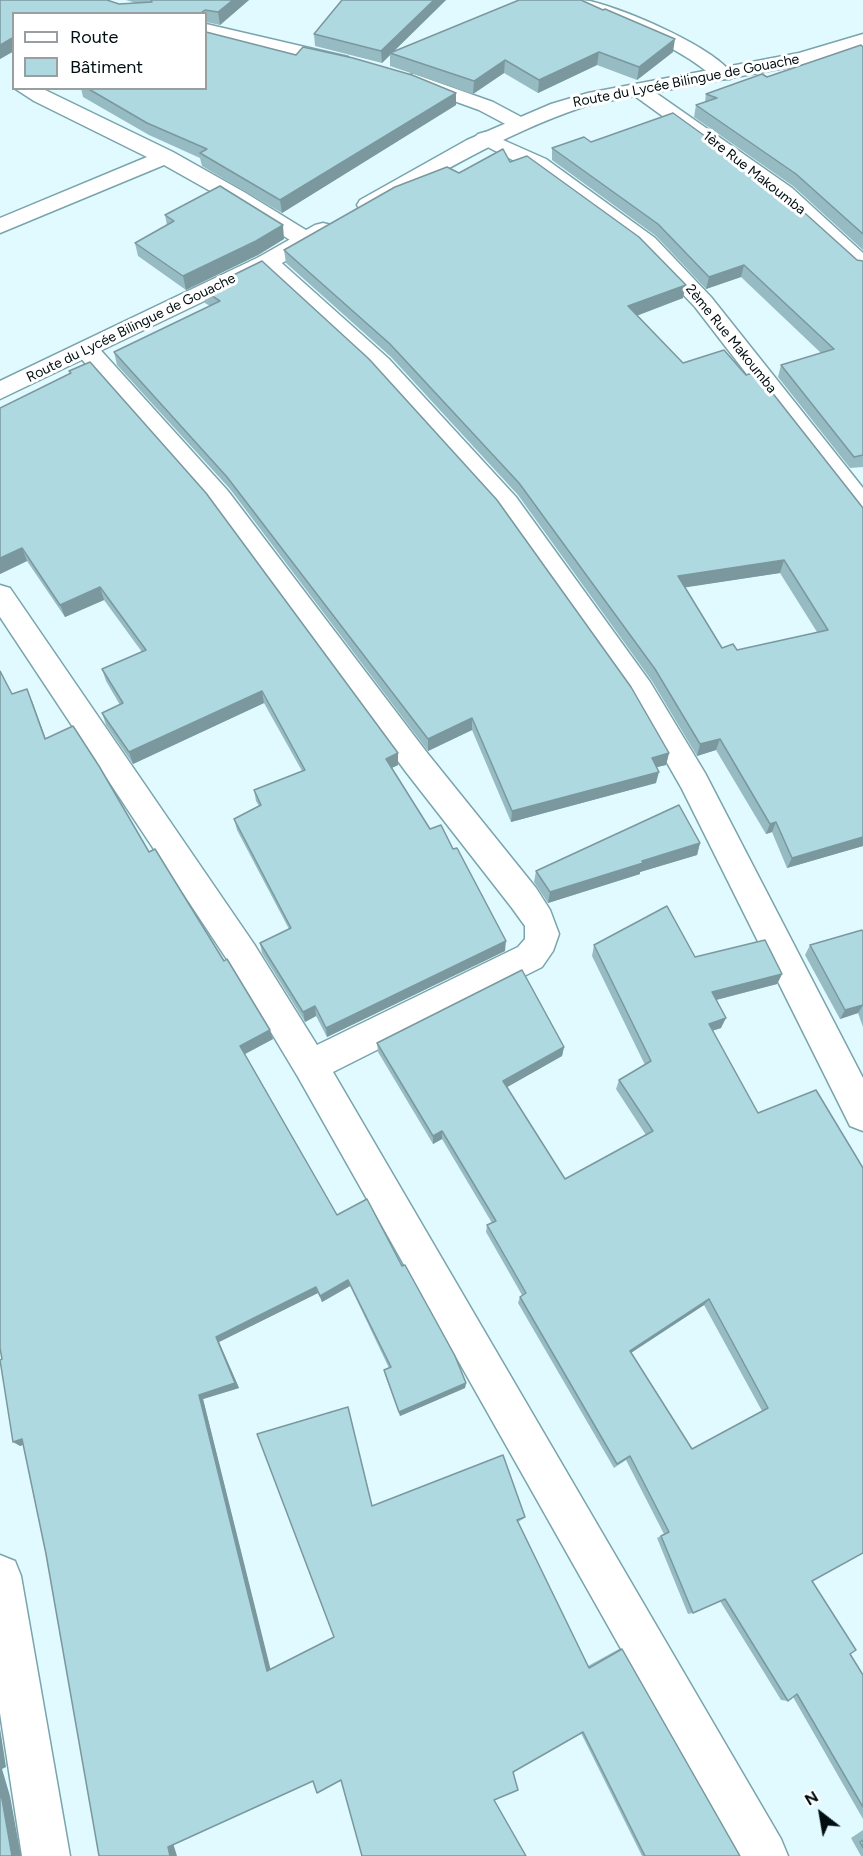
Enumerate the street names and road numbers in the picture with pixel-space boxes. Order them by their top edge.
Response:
street label: Route du Lycée Bilingue de Gouache [571,51,801,111]
street label: 1ère Rue Makoumba [699,128,809,218]
street label: Route du Lycée Bilingue de Gouache [24,270,238,386]
street label: 2ème Rue Makoumba [682,281,780,397]

